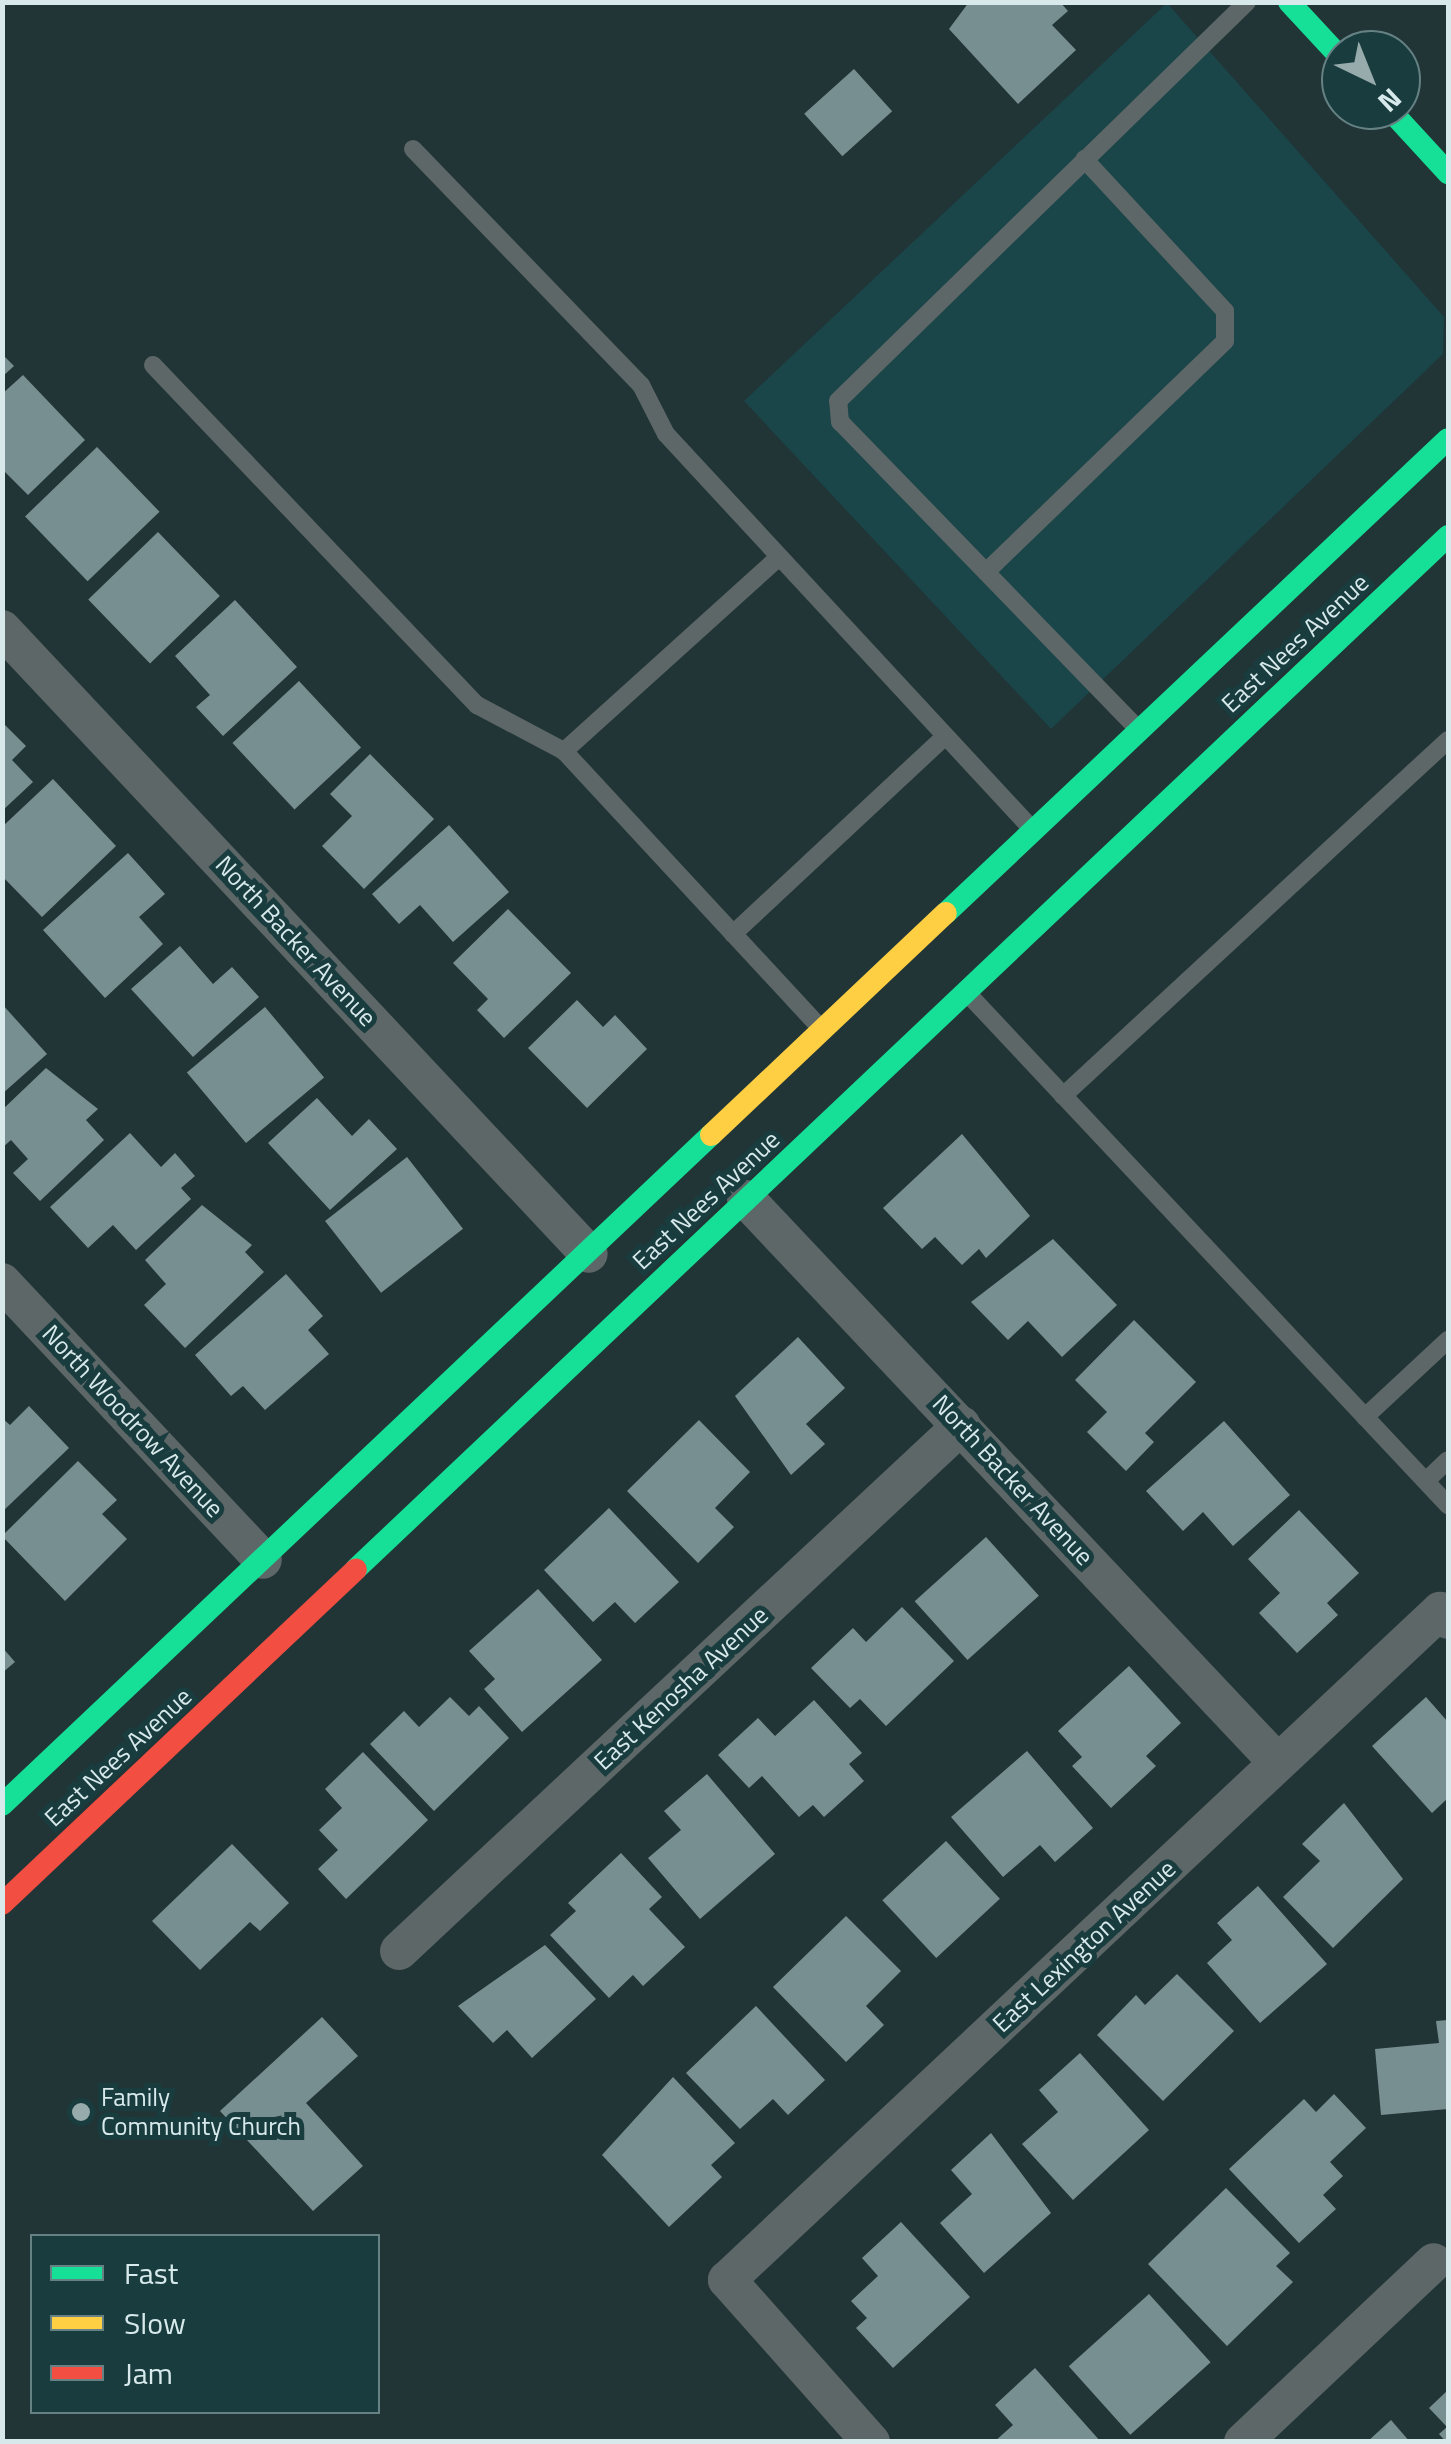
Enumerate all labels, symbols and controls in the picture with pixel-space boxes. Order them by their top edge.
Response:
north arrow [1321,30,1421,130]
text: N [1369,79,1412,123]
street label: East Nees Avenue [1215,567,1375,719]
street label: North Backer Avenue [209,850,383,1032]
street label: East Nees Avenue [626,1124,786,1276]
street label: North Woodrow Avenue [36,1319,230,1523]
street label: North Backer Avenue [926,1389,1100,1571]
street label: East Kenosha Avenue [588,1600,774,1776]
street label: East Nees Avenue [38,1681,198,1833]
street label: East Lexington Avenue [986,1854,1182,2038]
place label: Family Community Church [101,2083,301,2142]
marker: Family Community Church [70,2101,92,2123]
legend [30,2234,380,2414]
text: Fast [124,2250,178,2296]
text: Slow [124,2300,186,2346]
text: Jam [124,2350,173,2396]

